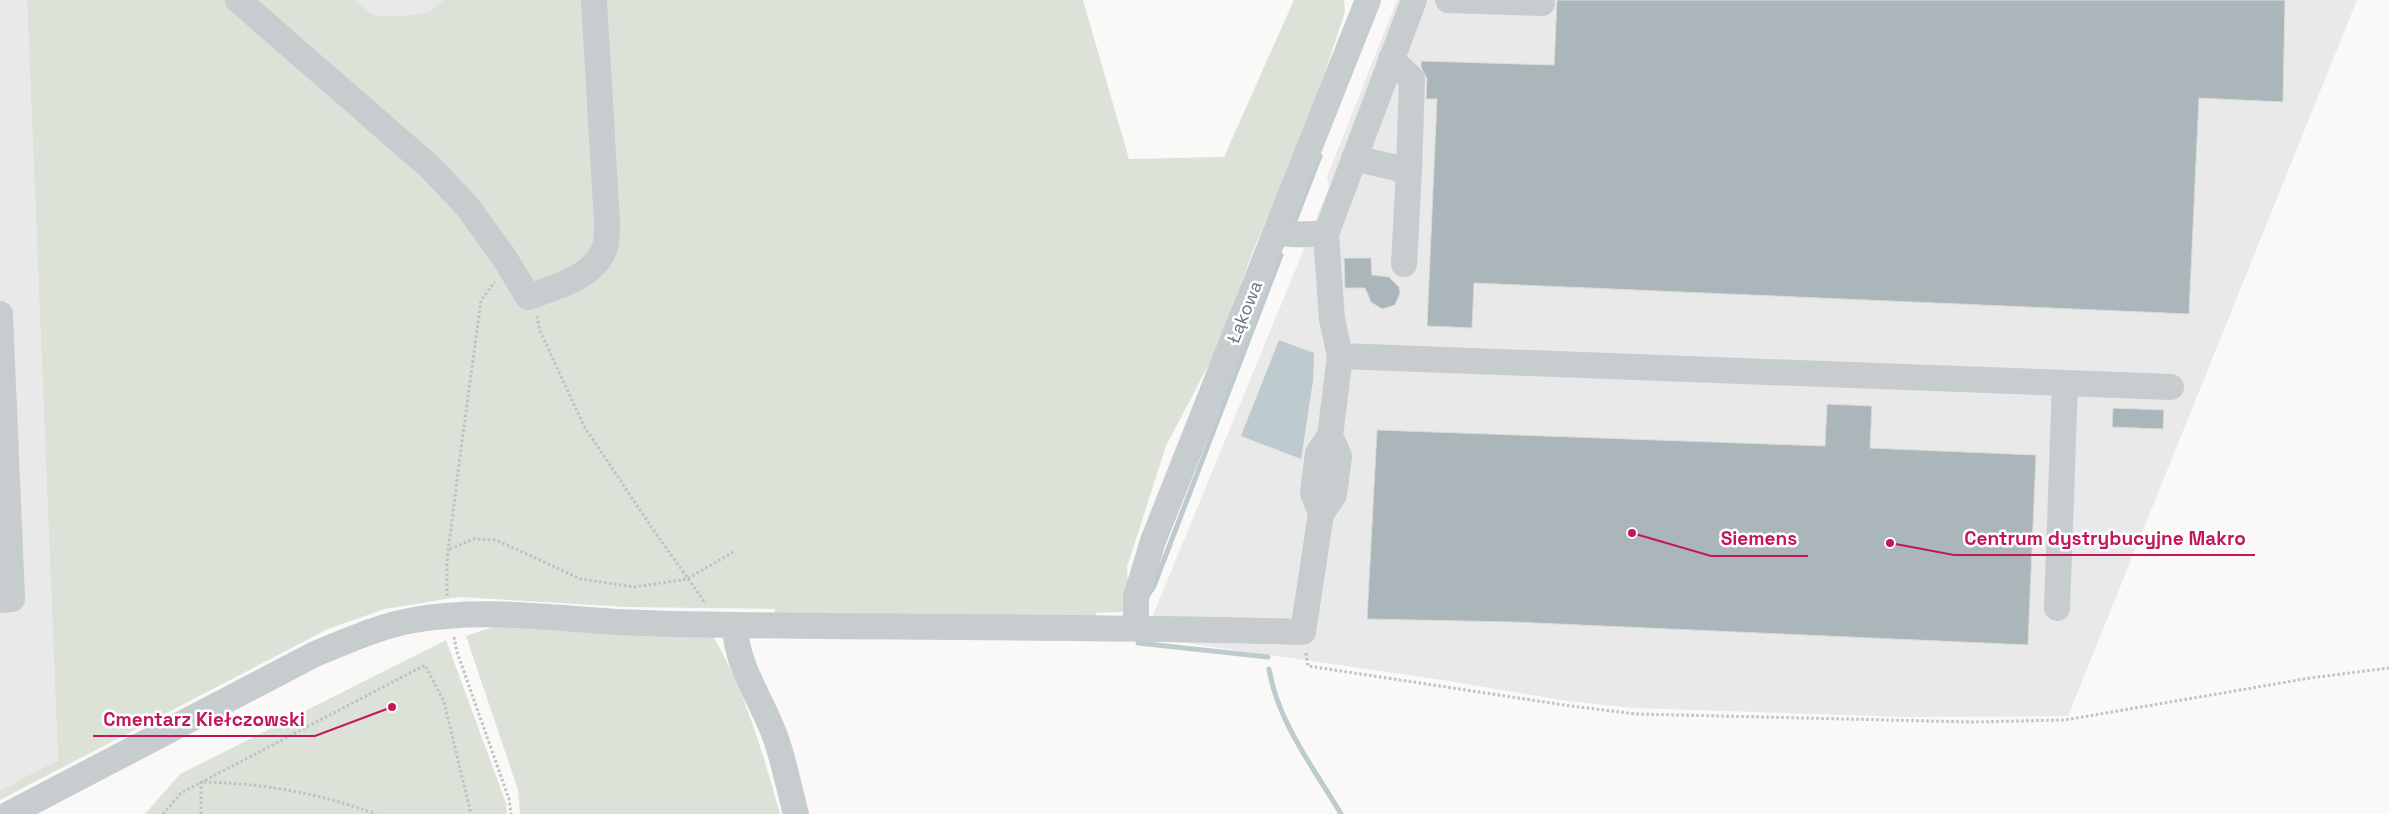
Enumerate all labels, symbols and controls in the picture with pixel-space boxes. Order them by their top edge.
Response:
street label: Łąkowa [1221,277,1267,347]
callout: Centrum dystrybucyjne Makro [1954,521,2255,555]
callout: Siemens [1711,522,1808,556]
text: Siemens [1721,526,1797,551]
text: Centrum dystrybucyjne Makro [1964,526,2246,551]
callout: Cmentarz Kiełczowski [93,702,315,736]
text: Cmentarz Kiełczowski [103,707,305,732]

